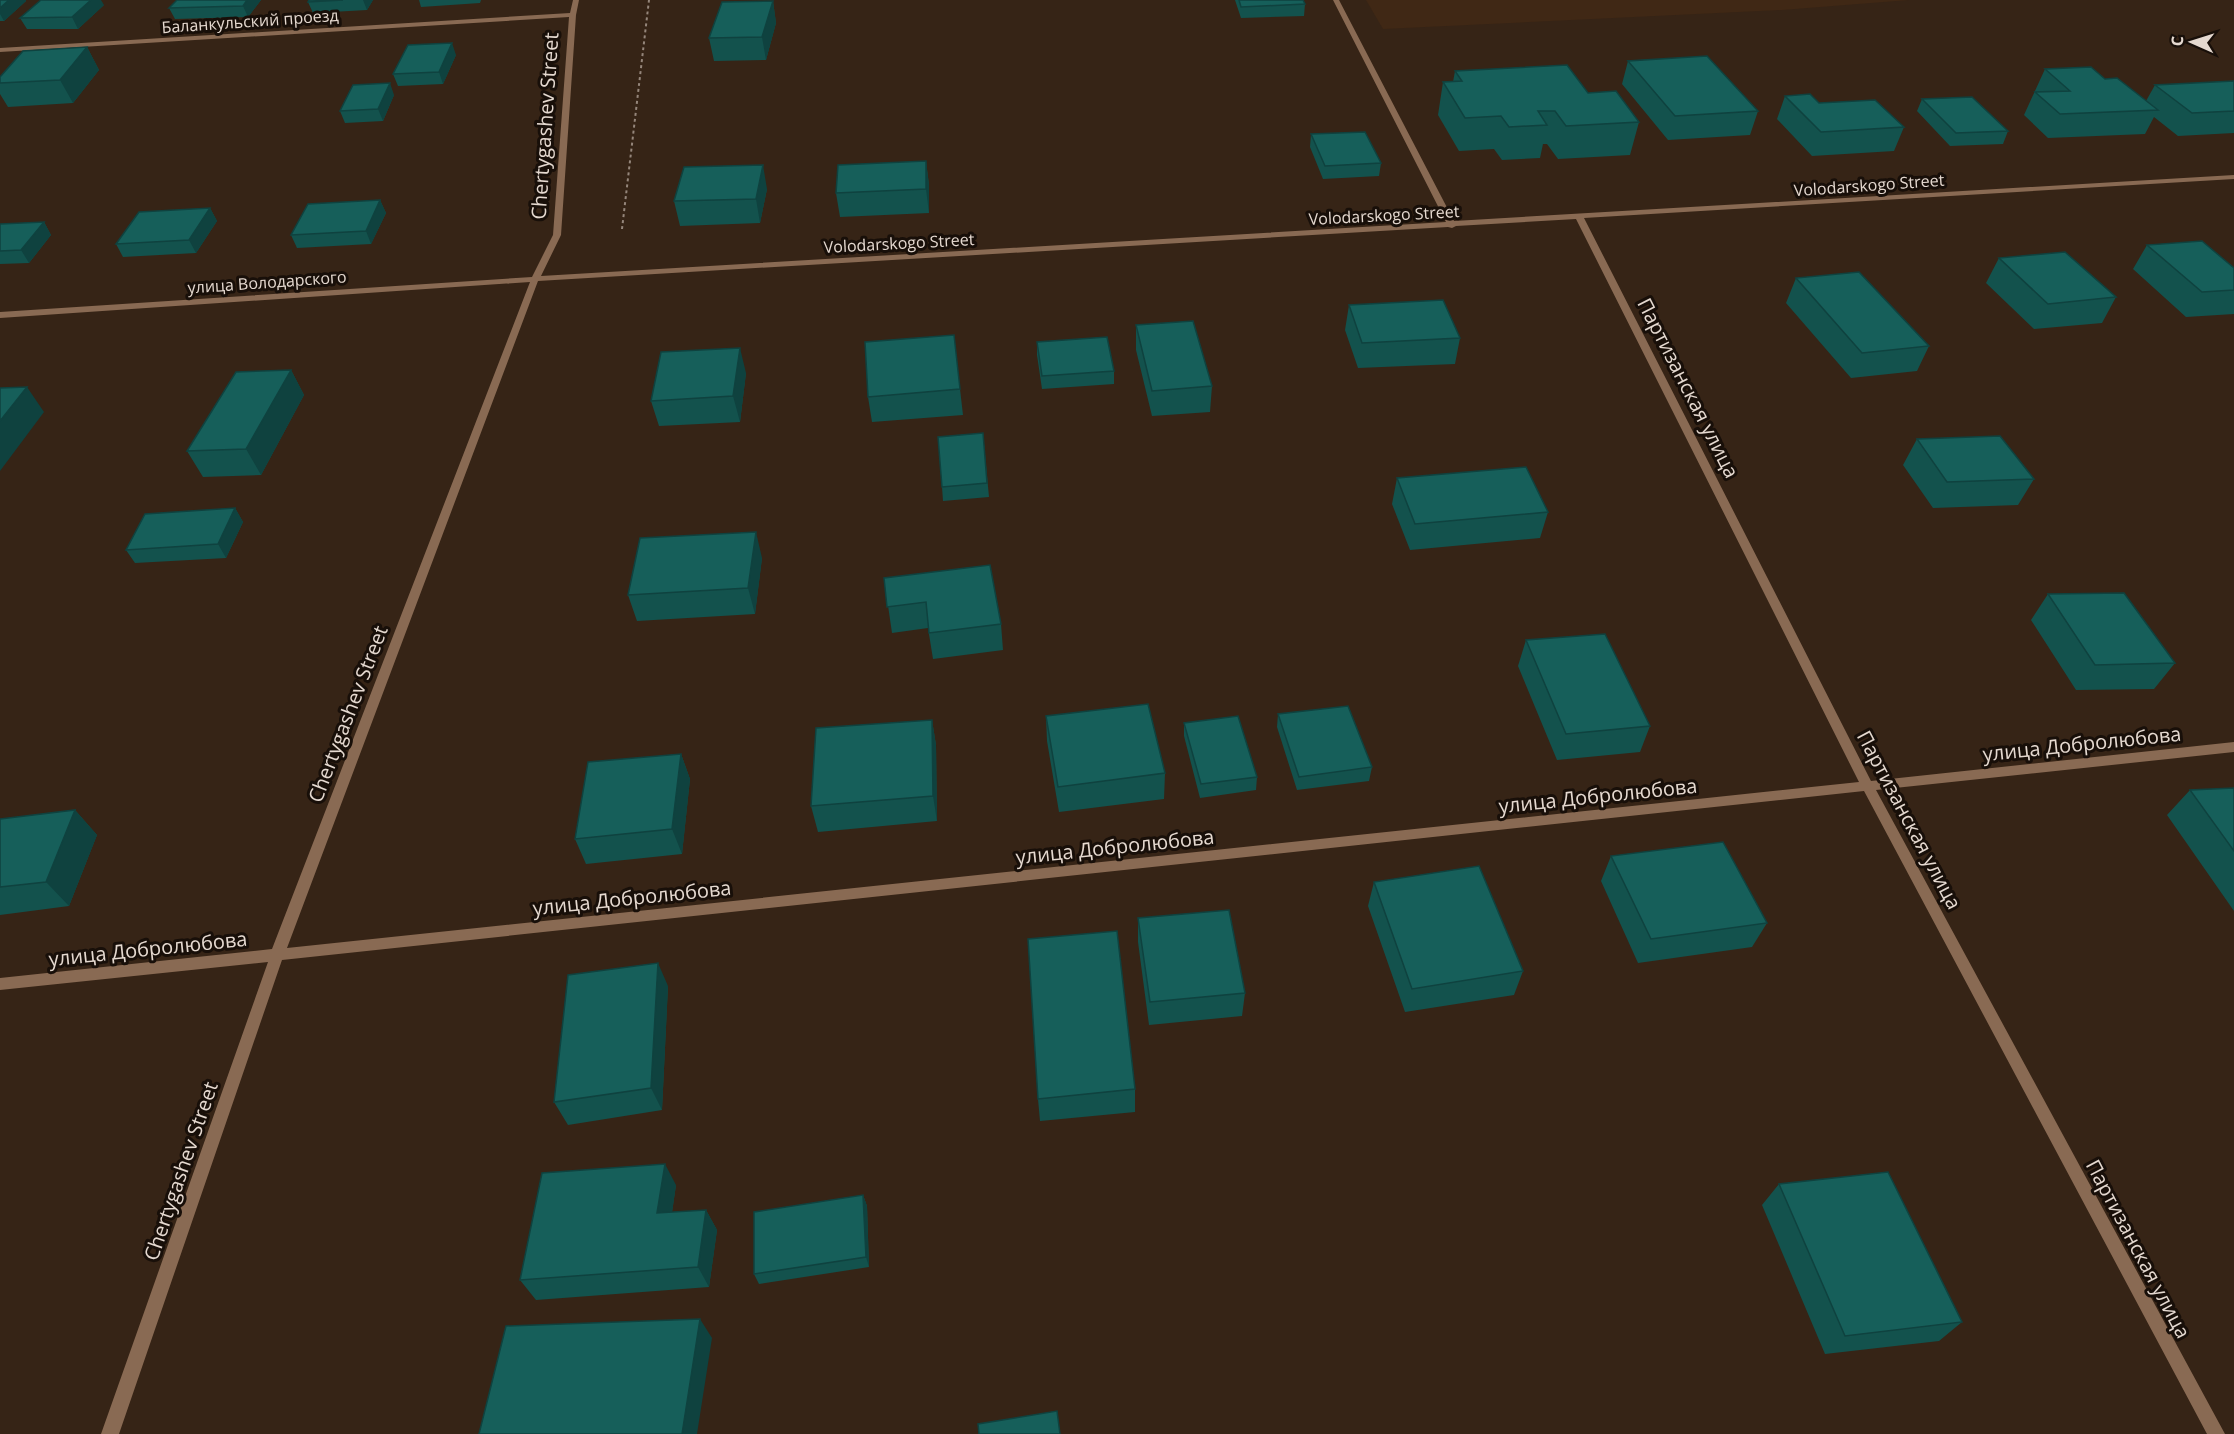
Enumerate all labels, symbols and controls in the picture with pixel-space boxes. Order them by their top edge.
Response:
street label: Баланкульский проезд [161,4,339,38]
north arrow [2162,12,2222,72]
street label: Chertygashev Street [524,32,565,220]
text: С [2166,36,2188,47]
street label: Volodarskogo Street [1793,169,1945,201]
street label: Volodarskogo Street [1308,200,1460,230]
street label: Volodarskogo Street [823,228,975,258]
street label: улица Володарского [187,265,347,299]
street label: Партизанская улица [1631,293,1746,482]
street label: Chertygashev Street [301,621,394,806]
street label: улица Добролюбова [1981,720,2183,767]
street label: Партизанская улица [1851,726,1968,914]
street label: улица Добролюбова [1497,772,1699,819]
street label: улица Добролюбова [1014,823,1216,870]
street label: улица Добролюбова [531,874,733,921]
street label: улица Добролюбова [47,925,249,972]
street label: Chertygashev Street [137,1078,224,1264]
street label: Партизанская улица [2080,1155,2197,1343]

